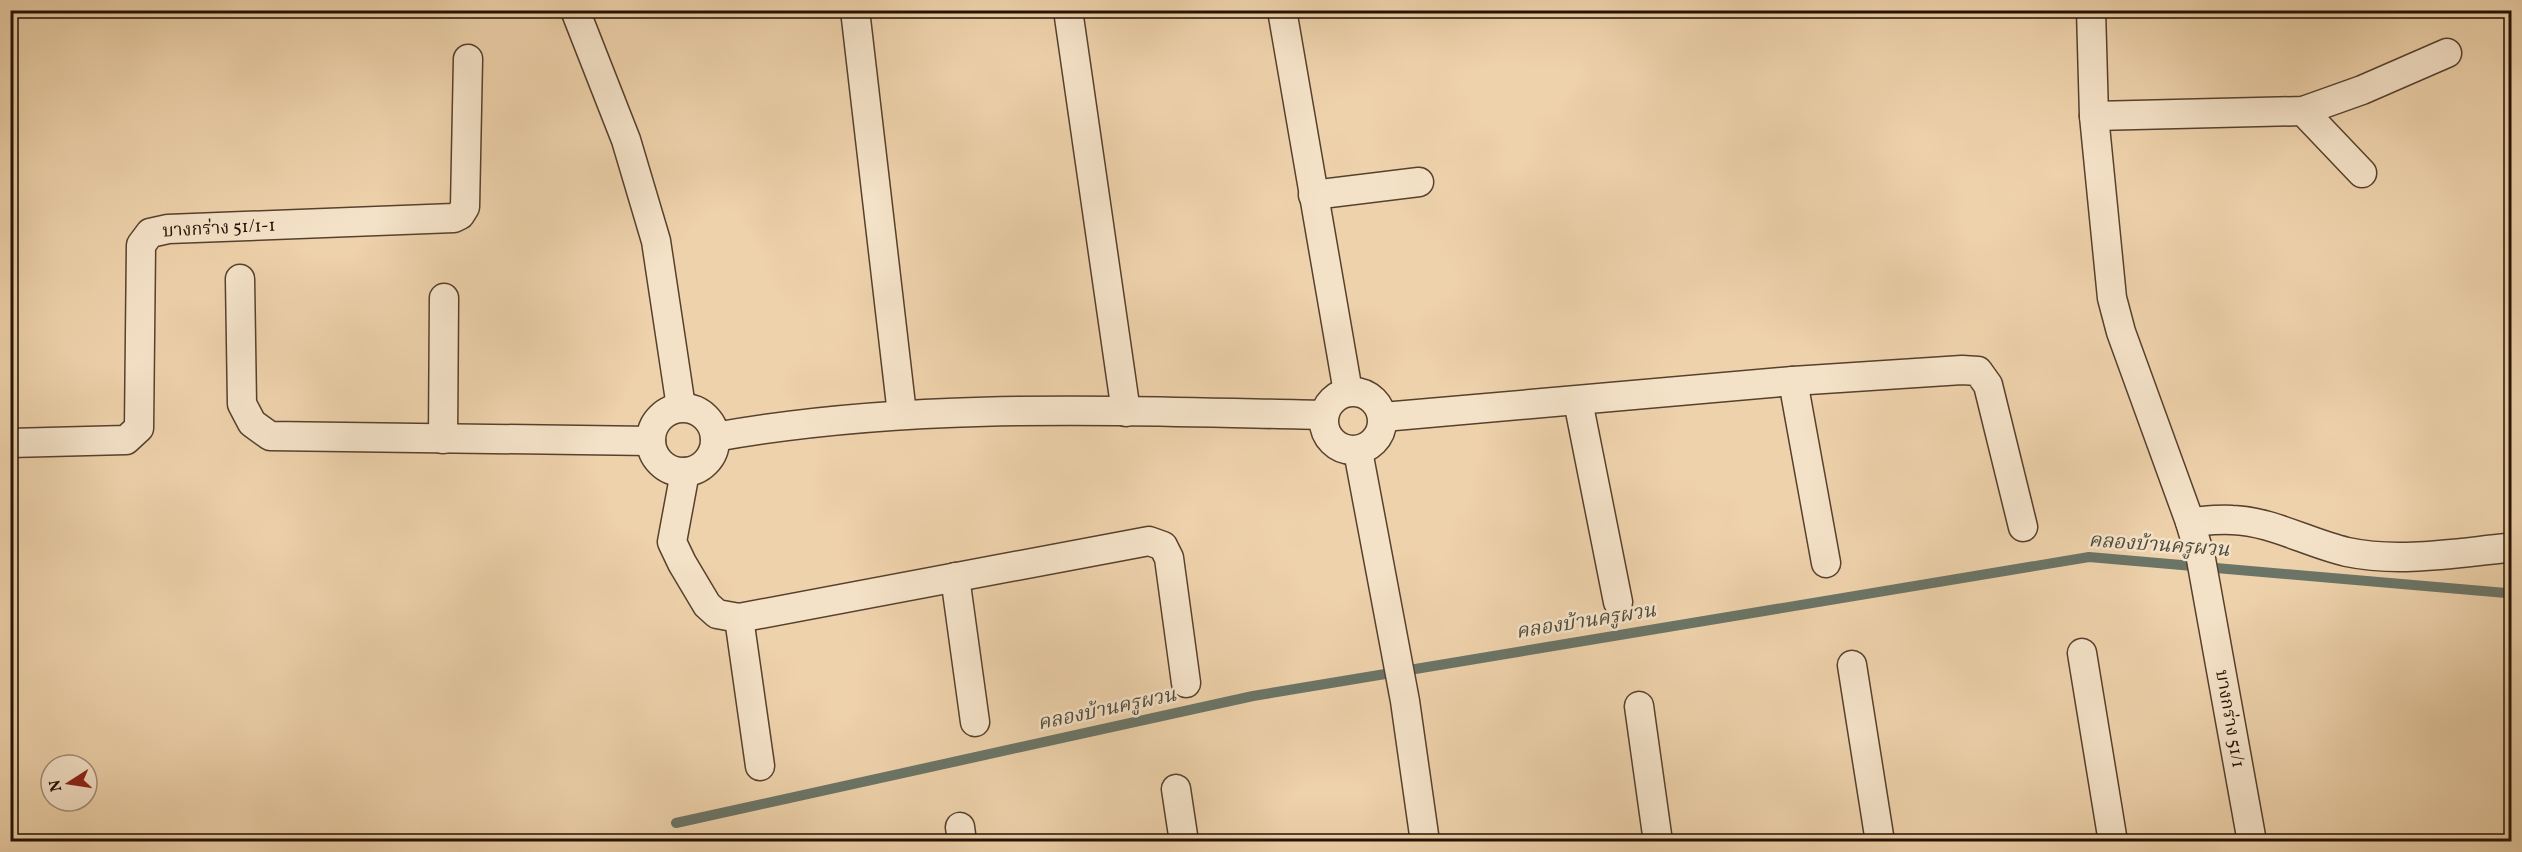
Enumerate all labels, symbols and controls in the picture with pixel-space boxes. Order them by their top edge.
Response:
street label: บางกร่าง 51/1-1 [162,214,276,244]
water label: คลองบ้านครูผวน [2088,527,2231,565]
water label: คลองบ้านครูผวน [1514,597,1659,647]
street label: บางกร่าง 51/1 [2208,668,2250,770]
water label: คลองบ้านครูผวน [1035,681,1180,738]
north arrow [39,753,99,813]
text: N [44,777,68,794]

